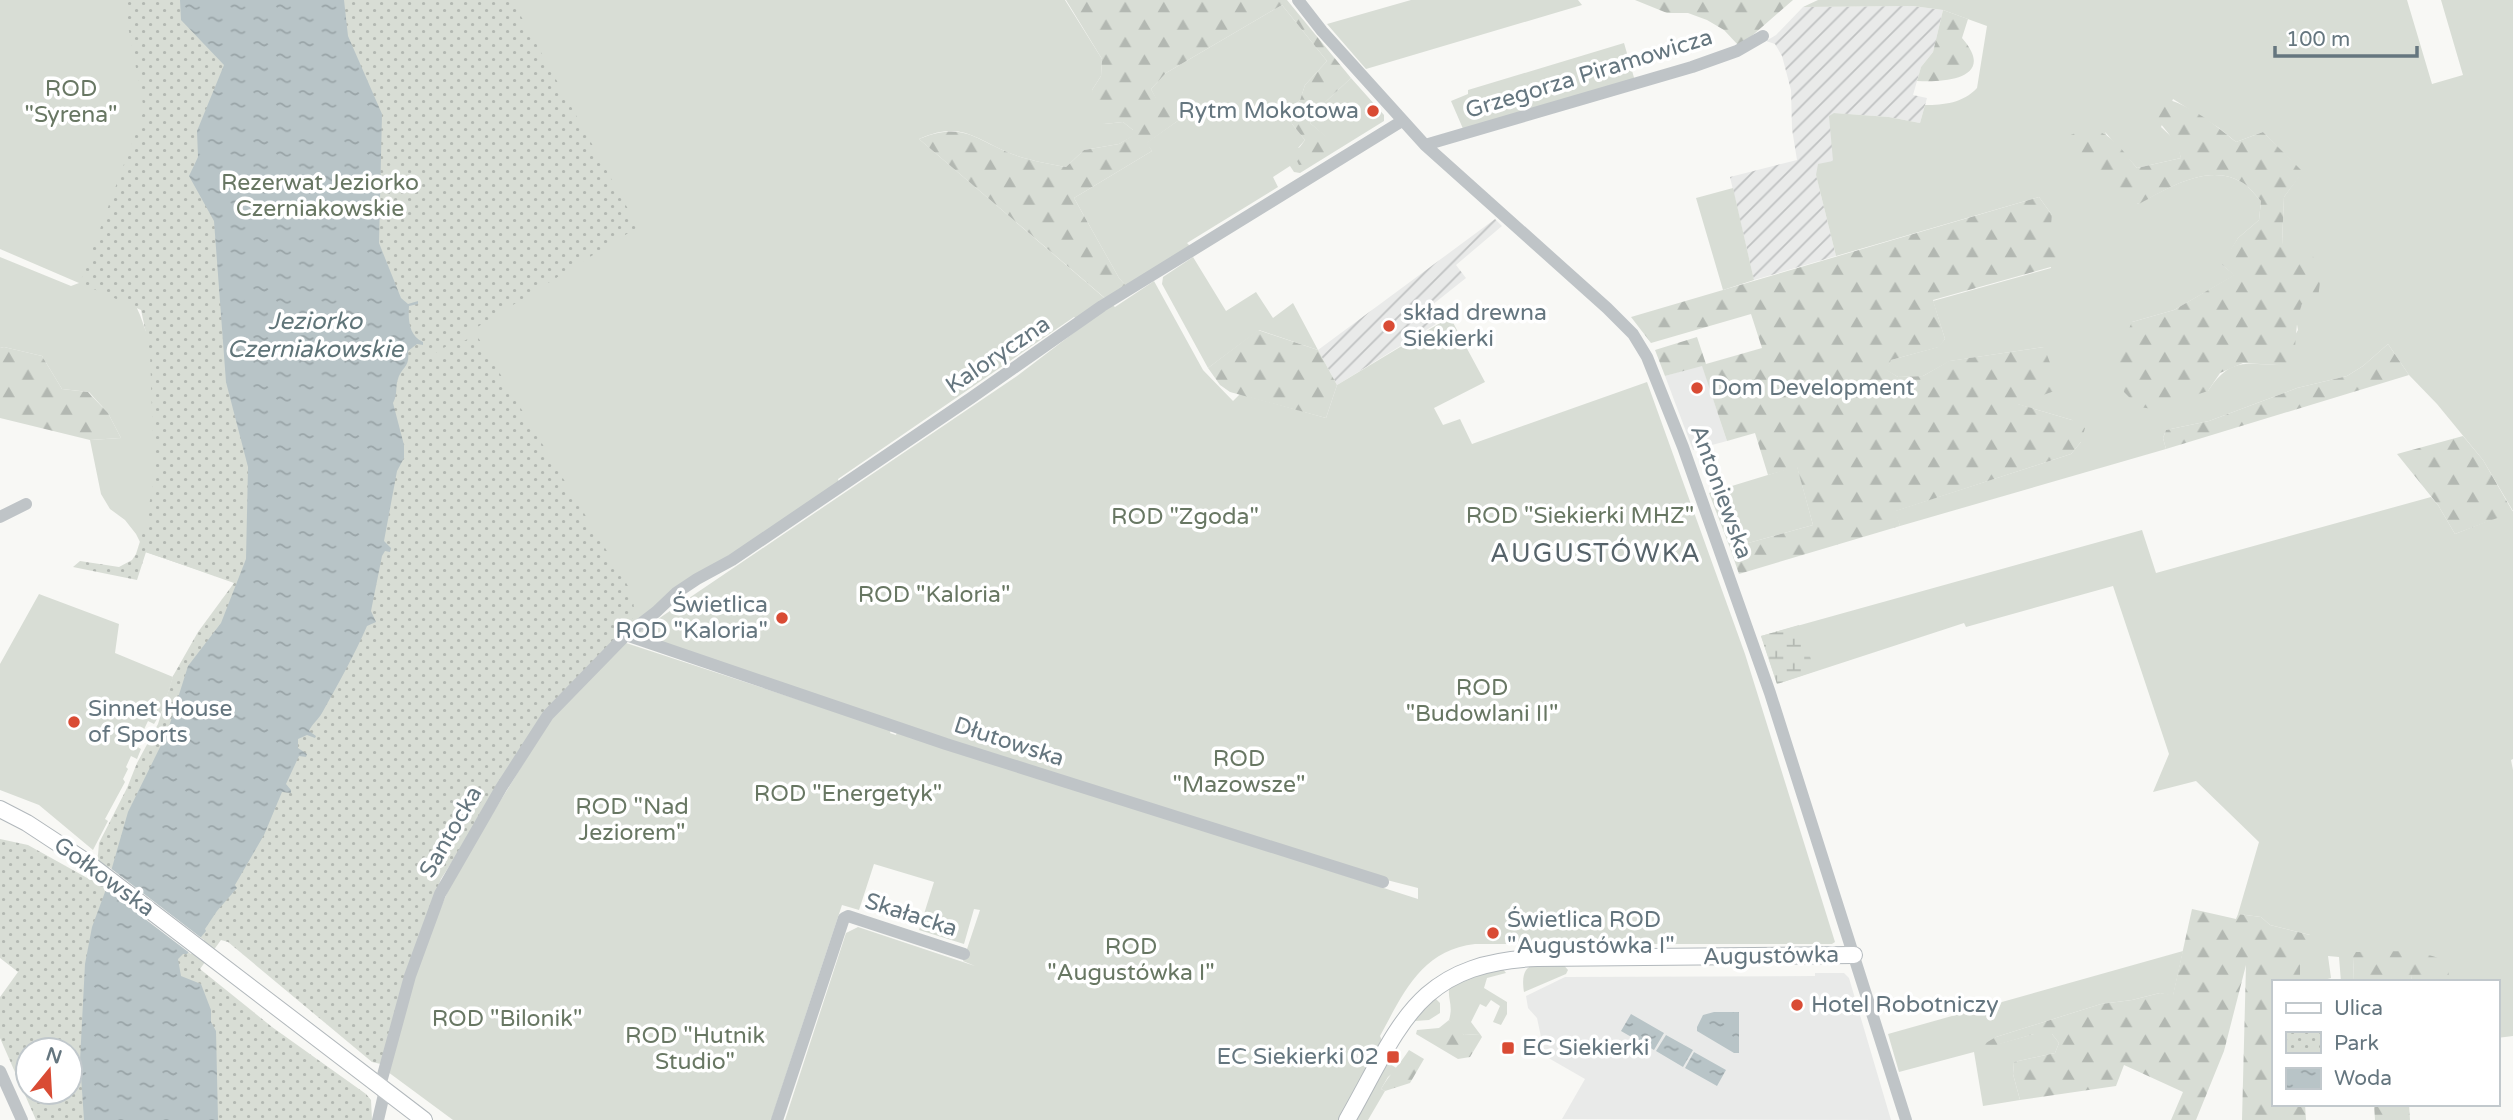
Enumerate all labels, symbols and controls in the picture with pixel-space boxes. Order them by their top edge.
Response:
scale bar [2275,14,2417,58]
street label: Grzegorza Piramowicza [1462,23,1716,125]
text: 100 m [2286,27,2350,52]
park label: ROD "Syrena" [24,75,118,129]
place label: Rytm Mokotowa [1178,97,1359,125]
marker: Rytm Mokotowa [1365,103,1381,119]
park label: Rezerwat Jeziorko Czerniakowskie [221,169,419,223]
place label: skład drewna Siekierki [1403,299,1547,353]
water label: Jeziorko Czerniakowskie [227,307,404,364]
street label: Kaloryczna [941,310,1055,400]
marker: skład drewna Siekierki [1381,318,1397,334]
place label: Dom Development [1711,374,1915,402]
marker: Dom Development [1689,380,1705,396]
street label: Antoniewska [1684,421,1758,563]
park label: ROD "Siekierki MHZ" [1466,502,1694,530]
park label: ROD "Zgoda" [1111,503,1259,531]
district label: AUGUSTÓWKA [1490,537,1702,569]
park label: ROD "Kaloria" [858,581,1010,609]
place label: Świetlica ROD "Kaloria" [615,591,768,645]
marker: Świetlica ROD "Kaloria" [774,610,790,626]
park label: ROD "Budowlani II" [1406,674,1558,728]
place label: Sinnet House of Sports [88,695,233,749]
street label: Dłutowska [950,711,1068,773]
marker: Sinnet House of Sports [66,714,82,730]
park label: ROD "Mazowsze" [1172,745,1306,799]
park label: ROD "Energetyk" [754,780,942,808]
street label: Santocka [414,781,488,883]
park label: ROD "Nad Jeziorem" [575,793,689,847]
street label: Gołkowska [48,831,160,923]
street label: Skałacka [861,887,961,943]
place label: Świetlica ROD "Augustówka I" [1507,906,1675,960]
marker: Świetlica ROD "Augustówka I" [1485,925,1501,941]
park label: ROD "Augustówka I" [1047,933,1215,987]
street label: Augustówka [1703,941,1839,971]
legend [2272,980,2499,1106]
place label: Hotel Robotniczy [1811,991,1999,1019]
text: Ulica [2334,996,2383,1021]
marker: Hotel Robotniczy [1789,997,1805,1013]
park label: ROD "Bilonik" [432,1005,582,1033]
park label: ROD "Hutnik Studio" [625,1022,765,1076]
text: Park [2334,1031,2379,1056]
place label: EC Siekierki [1522,1034,1650,1062]
north arrow [14,1036,84,1106]
marker: EC Siekierki [1500,1040,1516,1056]
text: N [43,1043,65,1069]
place label: EC Siekierki 02 [1217,1043,1379,1071]
marker: EC Siekierki 02 [1385,1049,1401,1065]
text: Woda [2334,1066,2392,1091]

